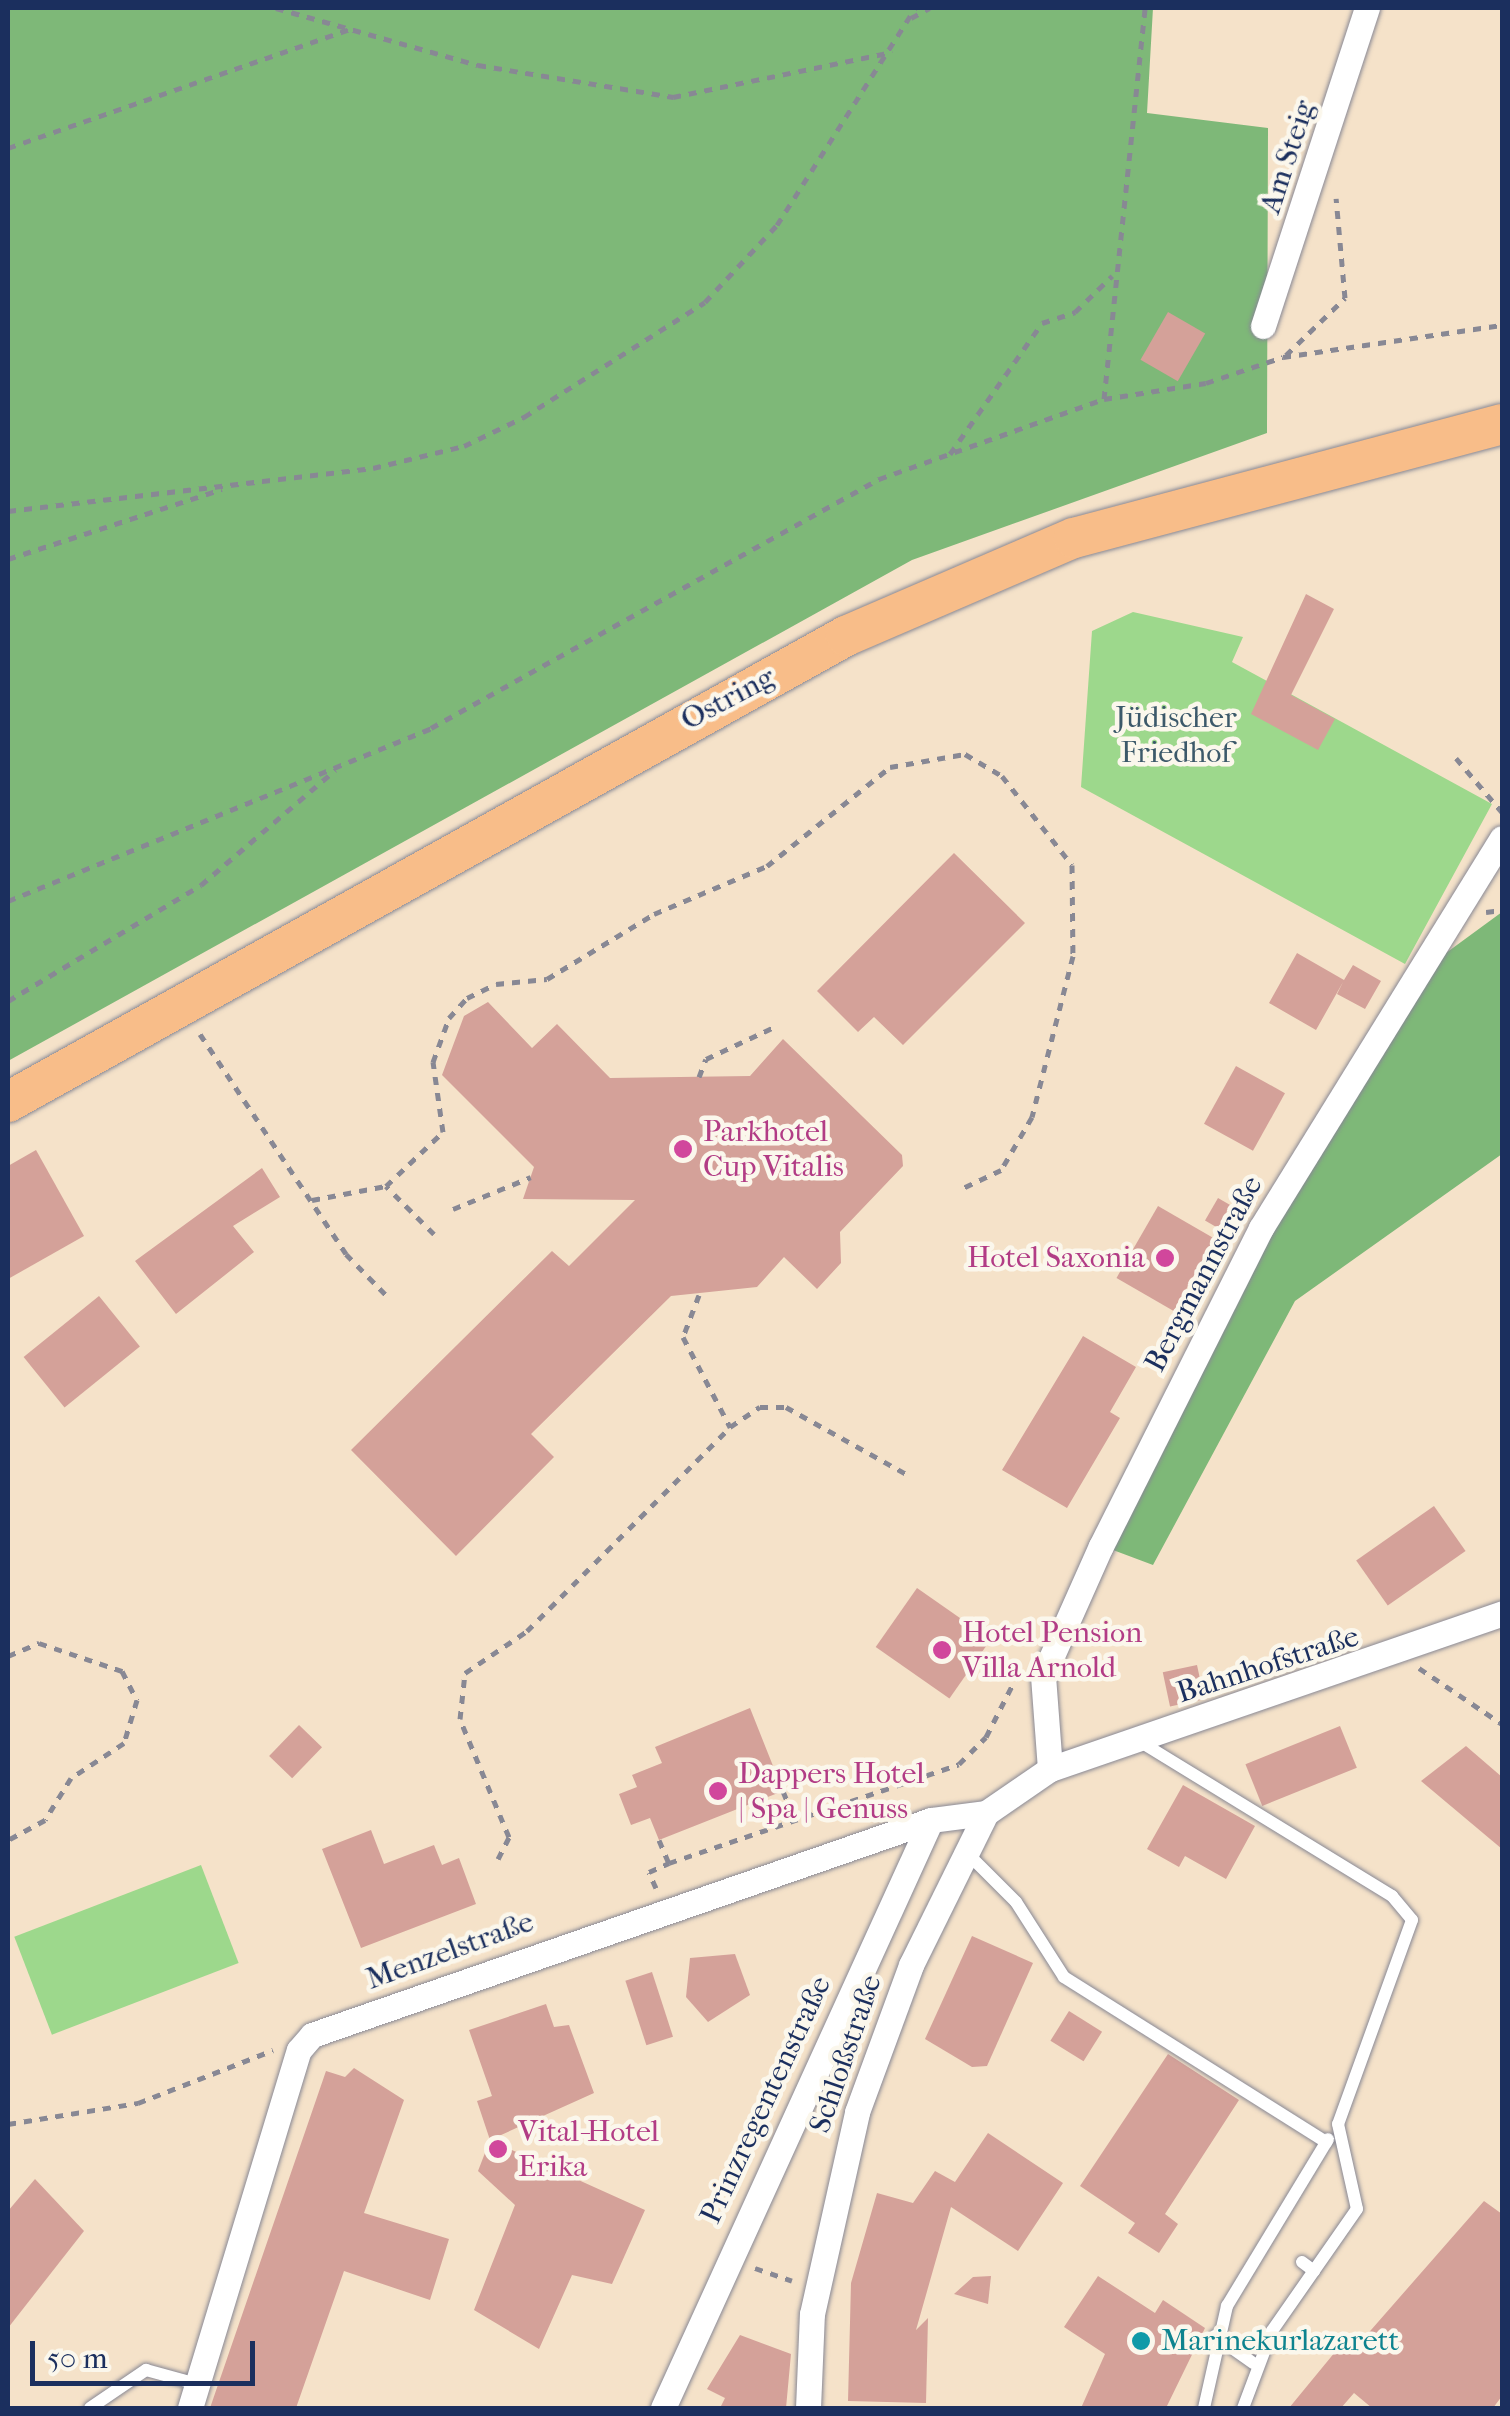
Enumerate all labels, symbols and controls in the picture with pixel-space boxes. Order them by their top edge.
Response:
street label: Am Steig [1253,96,1323,218]
street label: Ostring [675,659,781,739]
park label: Jüdischer Friedhof [1115,700,1237,770]
place label: Parkhotel Cup Vitalis [703,1114,844,1184]
marker: Parkhotel Cup Vitalis [672,1138,694,1160]
street label: Bergmannstraße [1137,1170,1271,1378]
place label: Hotel Saxonia [967,1240,1145,1276]
marker: Hotel Saxonia [1154,1247,1176,1269]
place label: Hotel Pension Villa Arnold [962,1615,1142,1686]
street label: Bahnhofstraße [1173,1619,1363,1711]
marker: Hotel Pension Villa Arnold [931,1639,953,1661]
place label: Dappers Hotel | Spa | Genuss [738,1756,925,1826]
marker: Dappers Hotel | Spa | Genuss [707,1780,729,1802]
street label: Menzelstraße [361,1904,539,1998]
street label: Schloßstraße [802,1970,890,2138]
street label: Prinzregentenstraße [693,1971,839,2229]
place label: Vital-Hotel Erika [518,2114,659,2184]
marker: Vital-Hotel Erika [487,2138,509,2160]
scale bar [35,2321,260,2383]
place label: Marinekurlazarett [1161,2323,1399,2359]
marker: Marinekurlazarett [1130,2330,1152,2352]
text: 50 m [47,2341,108,2376]

